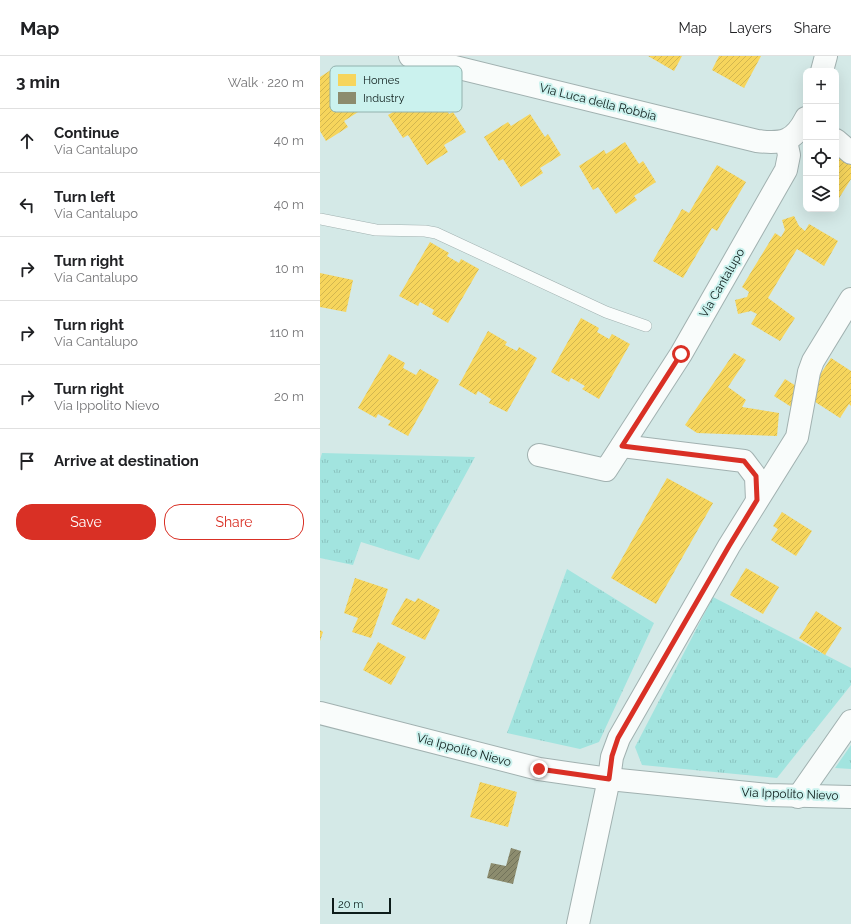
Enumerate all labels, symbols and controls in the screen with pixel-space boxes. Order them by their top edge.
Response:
text: Map [20,17,59,39]
text: Map [679,20,707,36]
text: Layers [729,20,772,36]
text: Share [794,20,831,36]
legend [330,66,462,112]
map controls [803,68,839,212]
button: + [803,68,839,104]
text: 3 min [16,72,60,92]
text: Homes [363,74,399,87]
text: Walk · 220 m [228,75,304,90]
street label: Via Luca della Robbia [538,81,658,123]
text: Industry [363,92,404,105]
button: − [803,104,839,140]
text: Continue [54,124,119,142]
icon: ahead [16,130,38,152]
text: 40 m [274,133,304,148]
button: locate [803,140,839,176]
text: Via Cantalupo [54,142,138,157]
button: layers [803,176,839,212]
text: Turn left [54,188,115,206]
icon: left [16,194,38,216]
text: 40 m [274,197,304,212]
text: Via Cantalupo [54,206,138,221]
street label: Via Cantalupo [697,246,747,320]
text: Turn right [54,252,124,270]
icon: right [16,258,38,280]
text: 10 m [275,261,304,276]
text: Via Cantalupo [54,270,138,285]
text: Turn right [54,316,124,334]
icon: right [16,322,38,344]
text: 110 m [270,325,304,340]
text: Via Cantalupo [54,334,138,349]
route start [672,345,690,363]
text: Turn right [54,380,124,398]
icon: right [16,386,38,408]
text: 20 m [274,389,304,404]
text: Via Ippolito Nievo [54,398,159,413]
icon: arrive [16,450,38,472]
text: Arrive at destination [54,452,199,470]
button: Save [16,504,156,540]
button: Share [164,504,304,540]
street label: Via Ippolito Nievo [415,731,513,769]
route end [530,760,548,778]
street label: Via Ippolito Nievo [741,785,839,803]
scale bar [332,896,391,915]
text: 20 m [338,898,363,911]

